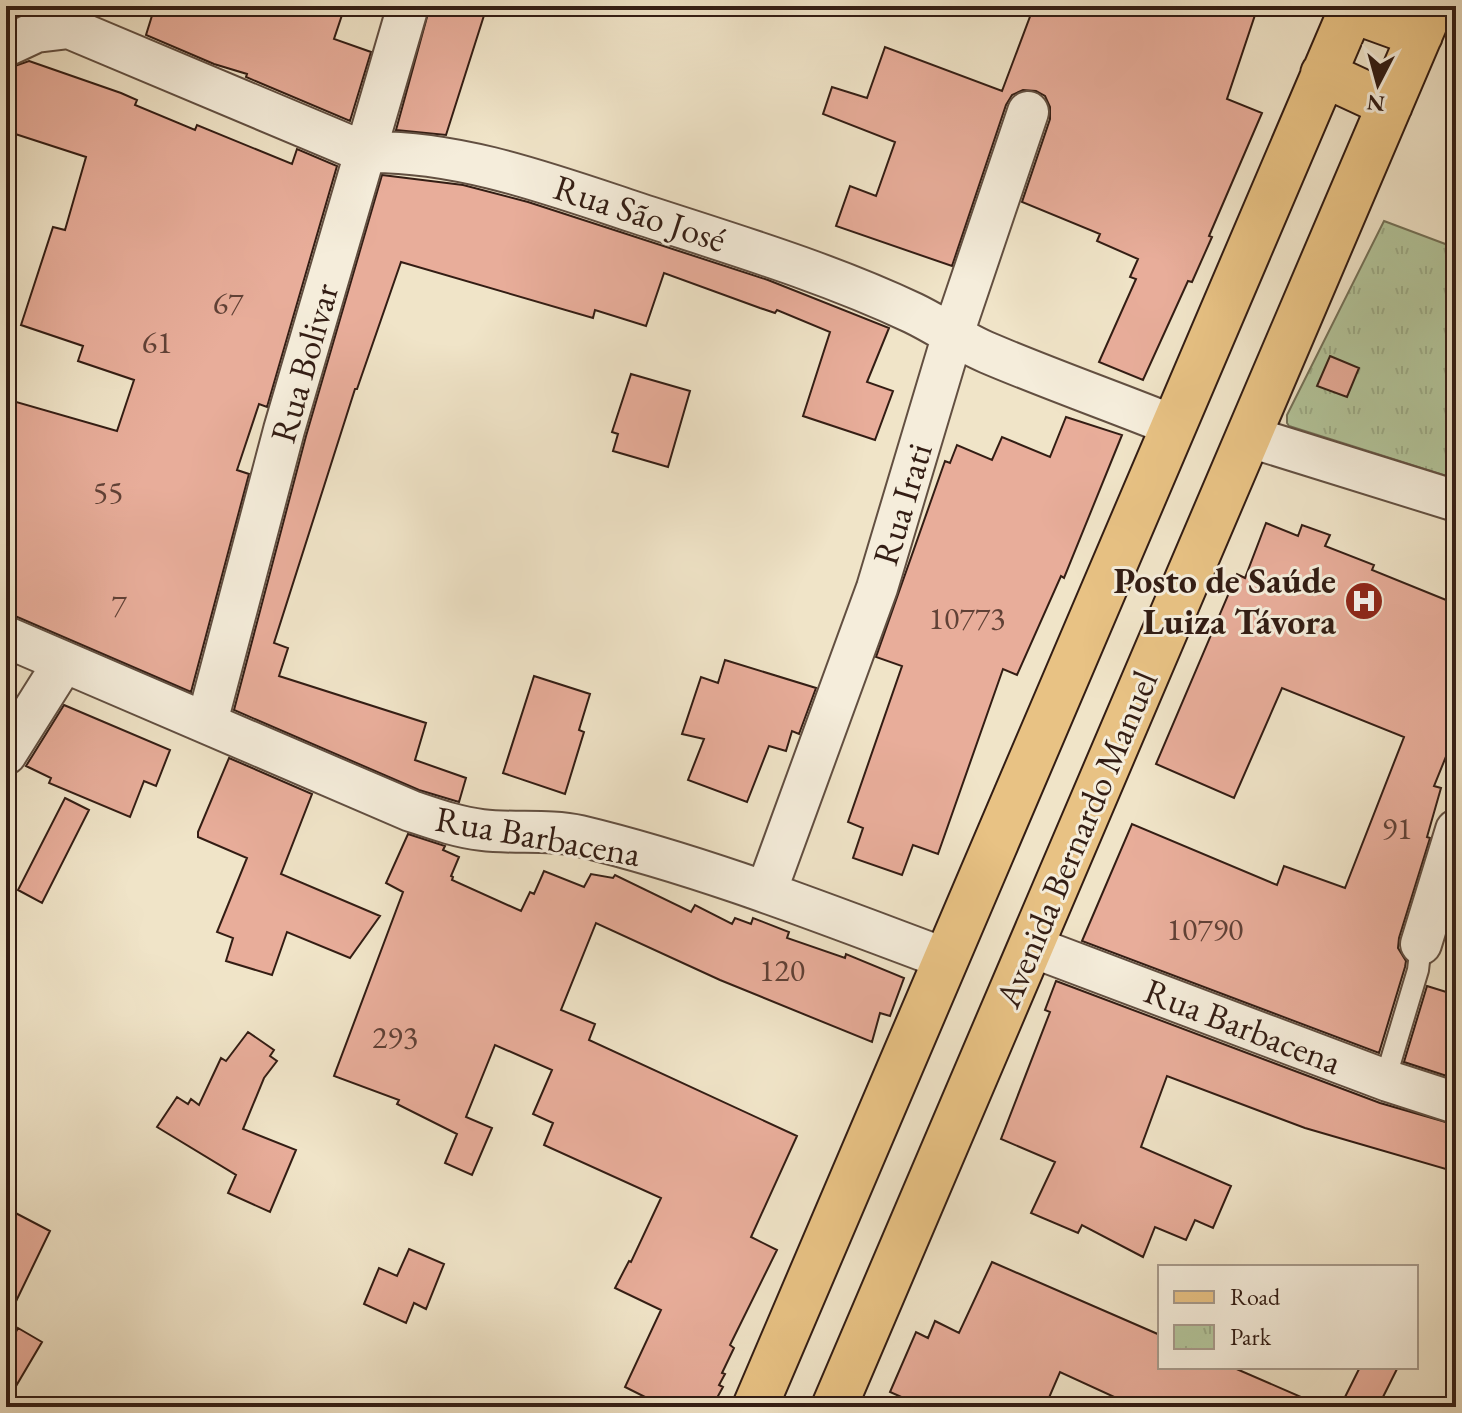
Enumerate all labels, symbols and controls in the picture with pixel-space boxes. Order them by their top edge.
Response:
north arrow [1338,44,1418,124]
text: N [1365,88,1386,119]
street label: Rua São José [548,163,732,263]
street label: Rua Bolivar [259,278,349,448]
house number: 67 [213,282,244,324]
house number: 61 [142,321,172,363]
street label: Rua Irati [861,437,943,571]
house number: 55 [93,471,123,513]
place label: Posto de Saúde Luiza Távora [1113,557,1336,645]
hospital icon: Posto de Saúde Luiza Távora [1343,580,1385,622]
house number: 7 [111,584,127,626]
house number: 10773 [929,597,1005,639]
street label: Avenida Bernardo Manuel [983,663,1168,1015]
street label: Rua Barbacena [432,795,645,877]
house number: 91 [1382,807,1412,849]
house number: 10790 [1167,908,1243,950]
house number: 120 [759,949,805,991]
street label: Rua Barbacena [1138,967,1349,1085]
house number: 293 [372,1016,418,1058]
legend [1158,1265,1418,1369]
text: Road [1230,1281,1281,1312]
text: Park [1230,1321,1272,1352]

